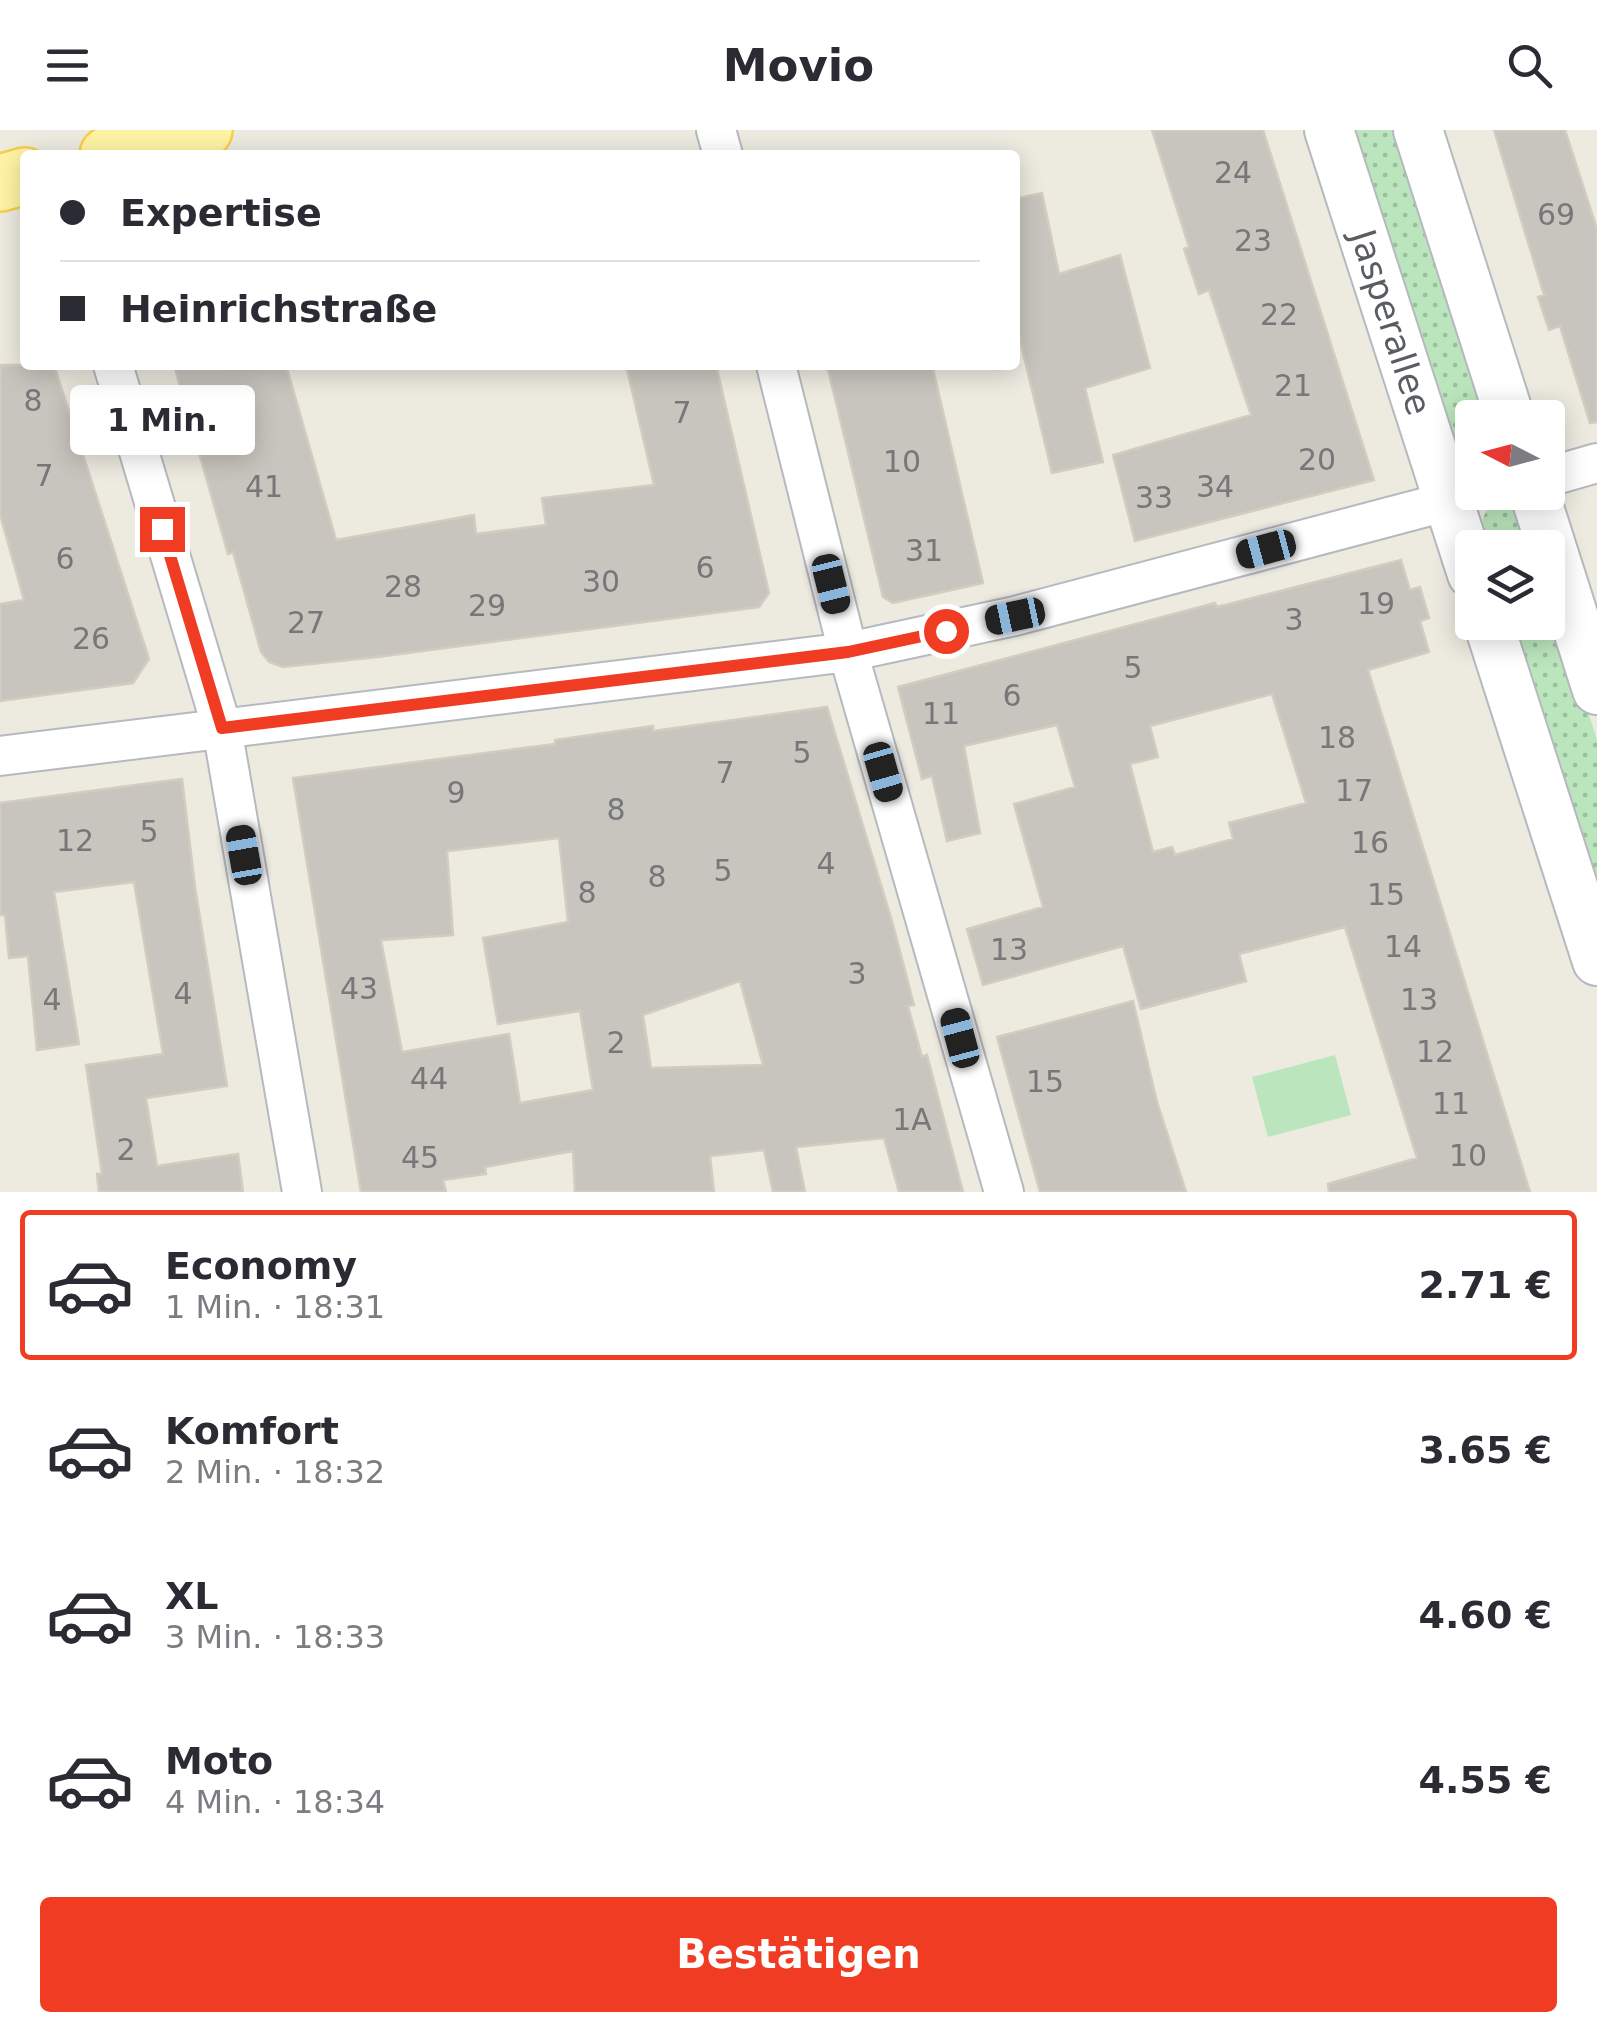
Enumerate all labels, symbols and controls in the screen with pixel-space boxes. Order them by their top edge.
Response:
icon: menu [40,38,95,93]
icon: search [1502,38,1557,93]
text: Movio [723,39,874,92]
house number: 24 [1214,155,1252,190]
text: Expertise [120,191,322,235]
house number: 69 [1537,197,1575,232]
house number: 23 [1234,223,1272,258]
street label: Jasperallee [1342,223,1439,420]
text: Heinrichstraße [120,287,437,331]
house number: 22 [1260,297,1298,332]
house number: 21 [1274,368,1312,403]
house number: 8 [23,383,43,418]
callout: 1 Min. [70,384,254,454]
house number: 7 [672,395,692,430]
north arrow [1455,400,1565,510]
map controls [1455,400,1565,640]
text: 1 Min. [107,401,218,439]
house number: 20 [1298,442,1336,477]
house number: 10 [883,444,921,479]
house number: 7 [34,458,54,493]
house number: 41 [245,469,283,504]
house number: 34 [1196,469,1234,504]
house number: 33 [1135,480,1173,515]
route end [140,507,185,552]
car [1233,527,1299,571]
button: layers [1455,530,1565,640]
house number: 31 [905,533,943,568]
house number: 6 [55,541,75,576]
house number: 6 [695,550,715,585]
car [809,551,853,617]
house number: 30 [582,564,620,599]
house number: 28 [384,569,422,604]
house number: 19 [1357,586,1395,621]
house number: 29 [468,588,506,623]
car [983,595,1047,637]
house number: 3 [1284,602,1304,637]
house number: 27 [287,605,325,640]
route start [924,609,969,654]
house number: 26 [72,621,110,656]
house number: 5 [1123,650,1143,685]
house number: 6 [1002,678,1022,713]
house number: 11 [922,696,960,731]
house number: 18 [1318,720,1356,755]
house number: 5 [792,735,812,770]
car [860,739,906,805]
house number: 7 [715,755,735,790]
house number: 17 [1335,773,1373,808]
house number: 9 [446,775,466,810]
house number: 8 [606,792,626,827]
house number: 5 [139,814,159,849]
house number: 12 [56,823,94,858]
car [224,823,264,887]
house number: 16 [1351,825,1389,860]
house number: 4 [816,846,836,881]
house number: 5 [713,853,733,888]
house number: 8 [647,859,667,894]
house number: 8 [577,875,597,910]
house number: 15 [1367,877,1405,912]
house number: 14 [1384,929,1422,964]
house number: 13 [990,932,1028,967]
house number: 3 [847,956,867,991]
house number: 43 [340,971,378,1006]
house number: 4 [173,976,193,1011]
house number: 4 [42,982,62,1017]
house number: 13 [1400,982,1438,1017]
car [938,1005,982,1071]
house number: 2 [606,1025,626,1060]
house number: 12 [1416,1034,1454,1069]
house number: 44 [410,1061,448,1096]
house number: 15 [1026,1064,1064,1099]
house number: 11 [1432,1086,1470,1121]
house number: 1A [892,1102,932,1137]
house number: 2 [116,1132,136,1167]
house number: 10 [1449,1138,1487,1173]
house number: 45 [401,1140,439,1175]
icon: car [45,1240,135,1330]
text: Economy [165,1244,357,1288]
text: 2.71 € [1419,1263,1552,1307]
text: 1 Min. · 18:31 [165,1288,385,1326]
icon: car [45,1405,135,1495]
text: Komfort [165,1409,339,1453]
text: 3.65 € [1419,1428,1552,1472]
text: 2 Min. · 18:32 [165,1453,385,1491]
icon: car [45,1570,135,1660]
text: XL [165,1574,219,1618]
text: 4.60 € [1419,1593,1552,1637]
text: 3 Min. · 18:33 [165,1618,385,1656]
icon: car [45,1735,135,1825]
text: Moto [165,1739,273,1783]
text: 4.55 € [1419,1758,1552,1802]
text: 4 Min. · 18:34 [165,1783,385,1821]
button: Bestätigen [40,1897,1557,2012]

